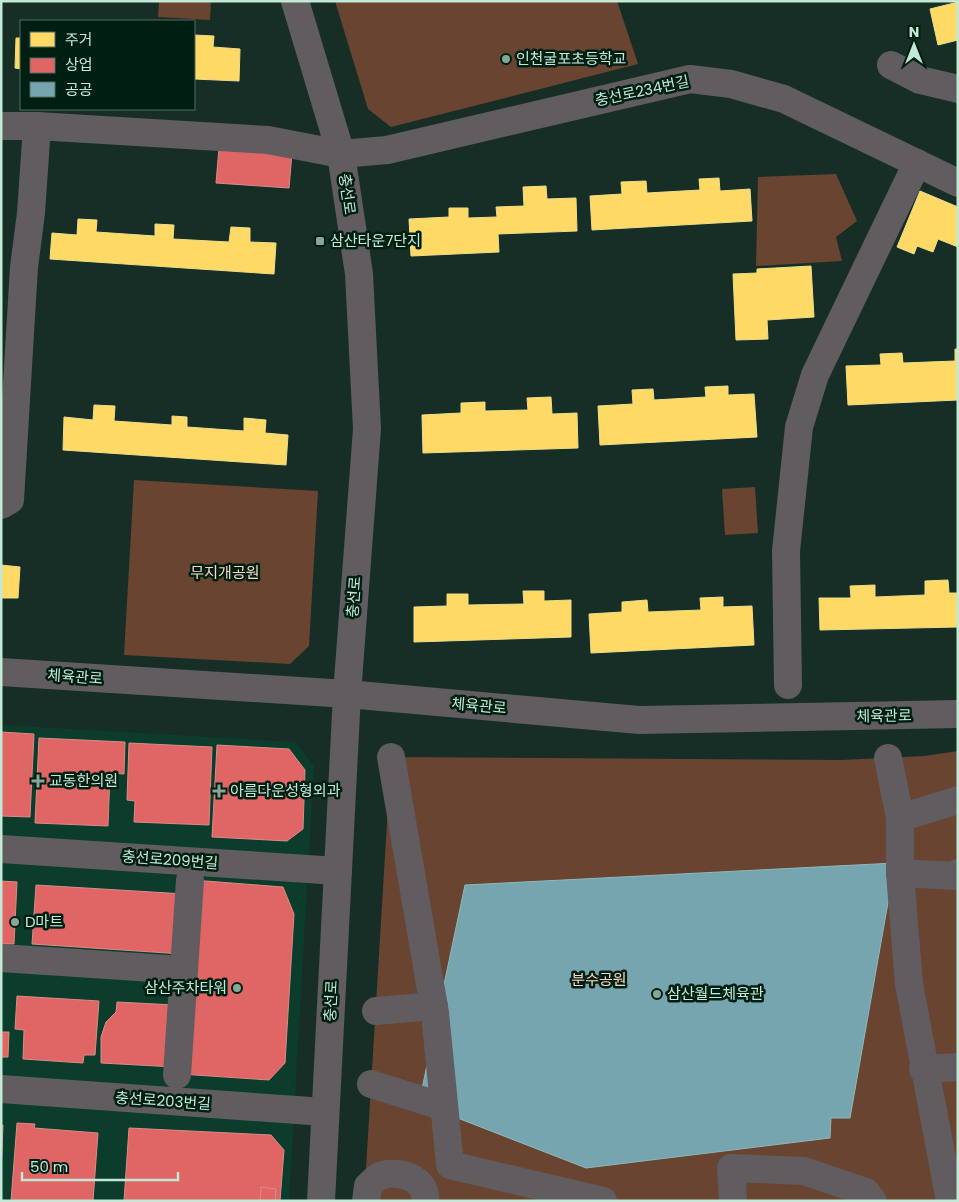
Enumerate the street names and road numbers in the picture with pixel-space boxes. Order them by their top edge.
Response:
street label: 충선로234번길 [593,70,691,111]
street label: 충선로 [334,172,361,216]
street label: 충선로 [342,576,365,618]
street label: 체육관로 [47,664,103,689]
street label: 체육관로 [451,693,507,718]
street label: 체육관로 [856,705,912,726]
street label: 충선로209번길 [121,846,219,873]
street label: 충선로 [319,980,342,1022]
street label: 충선로203번길 [114,1087,212,1114]

